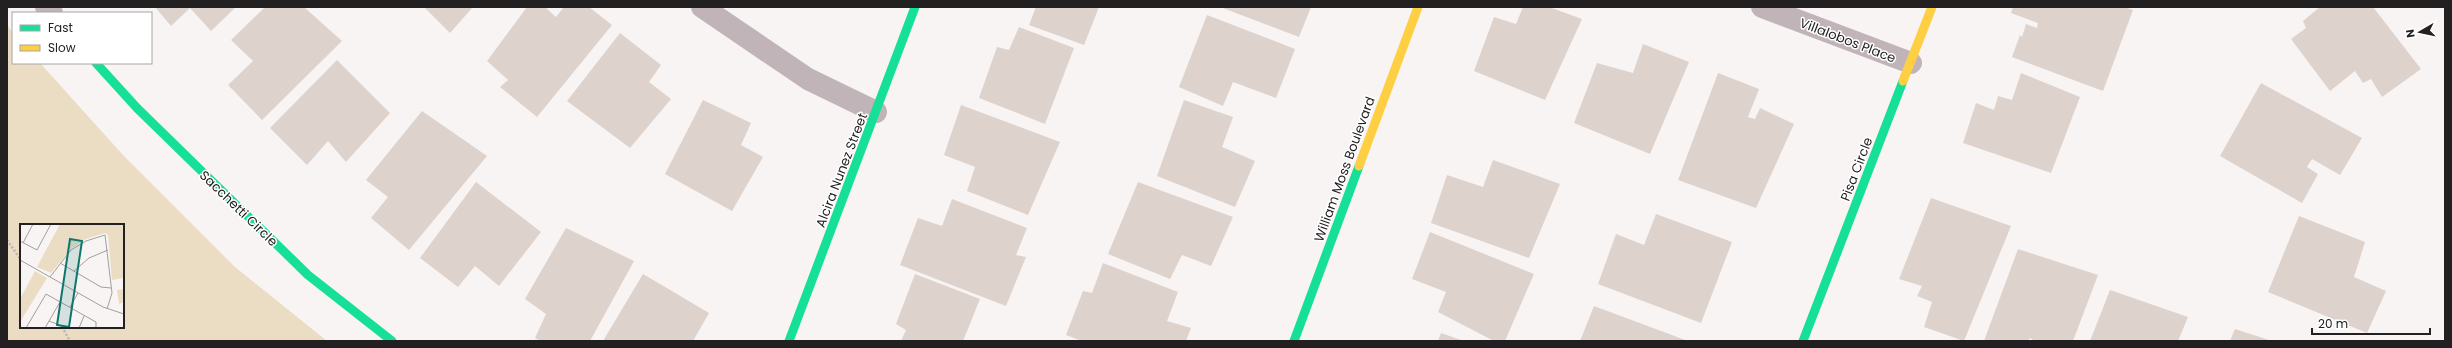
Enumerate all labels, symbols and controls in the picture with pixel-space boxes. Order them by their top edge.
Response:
legend [12,12,152,64]
north arrow [2400,12,2440,52]
street label: Villalobos Place [1797,13,1899,68]
text: Fast [48,19,73,36]
text: N [2402,28,2419,39]
text: Slow [48,39,76,56]
street label: William Moss Boulevard [1309,94,1380,244]
street label: Alcira Nunez Street [811,110,872,230]
street label: Pisa Circle [1836,134,1877,204]
street label: Sacchetti Circle [195,166,282,251]
inset map [20,224,124,328]
scale bar [2312,310,2430,336]
text: 20 m [2318,315,2348,332]

